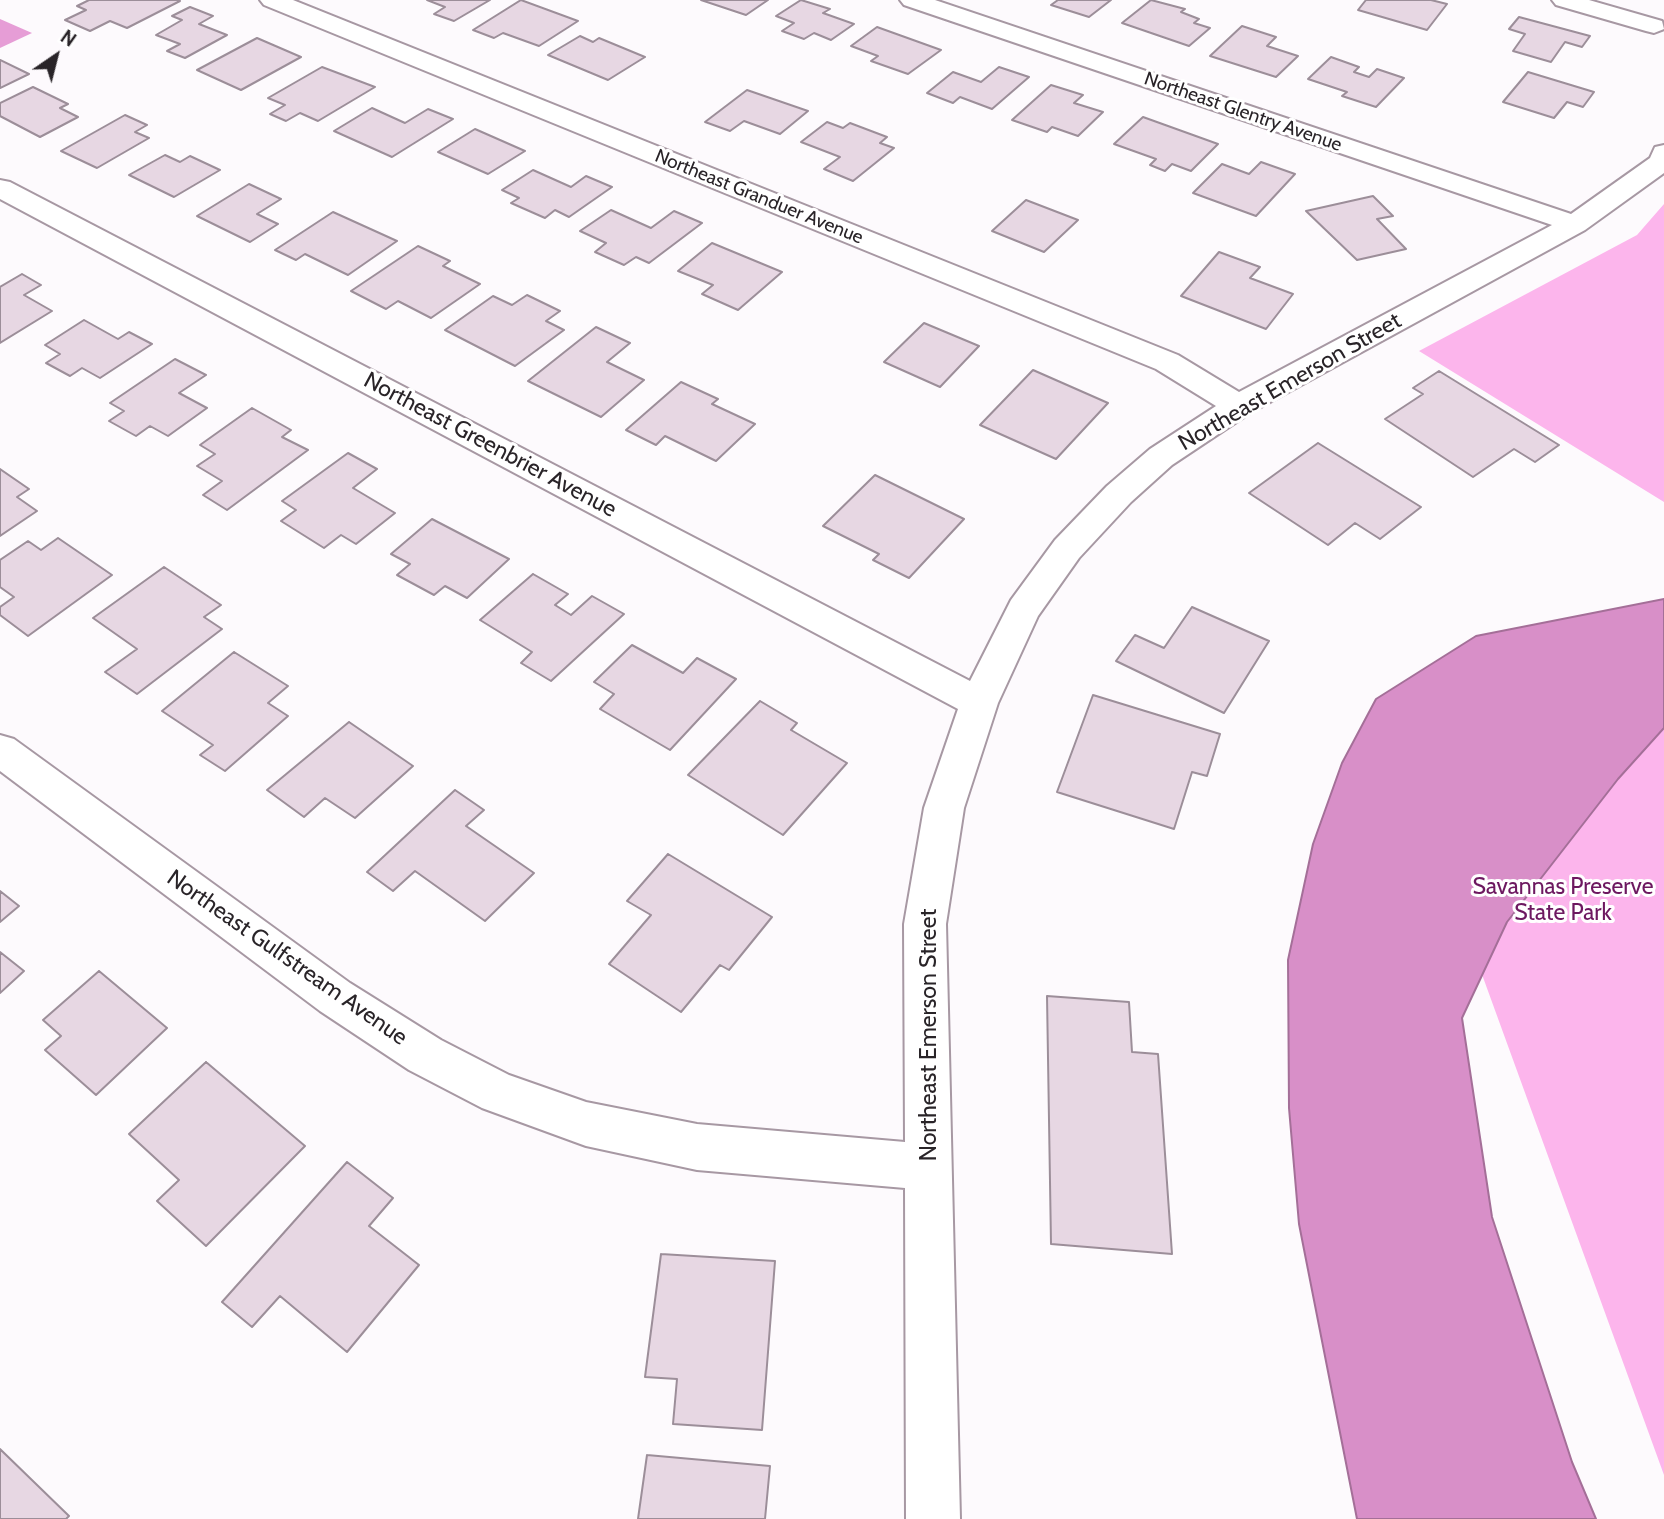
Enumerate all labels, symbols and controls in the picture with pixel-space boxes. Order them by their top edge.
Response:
north arrow [21,21,91,91]
text: N [56,25,80,52]
street label: Northeast Glentry Avenue [1141,67,1345,157]
street label: Northeast Granduer Avenue [651,145,867,249]
street label: Northeast Emerson Street [1174,307,1406,457]
street label: Northeast Greenbrier Avenue [359,367,621,523]
street label: Northeast Gulfstream Avenue [162,864,412,1052]
park label: Savannas Preserve State Park [1473,873,1653,927]
street label: Northeast Emerson Street [915,909,943,1161]

